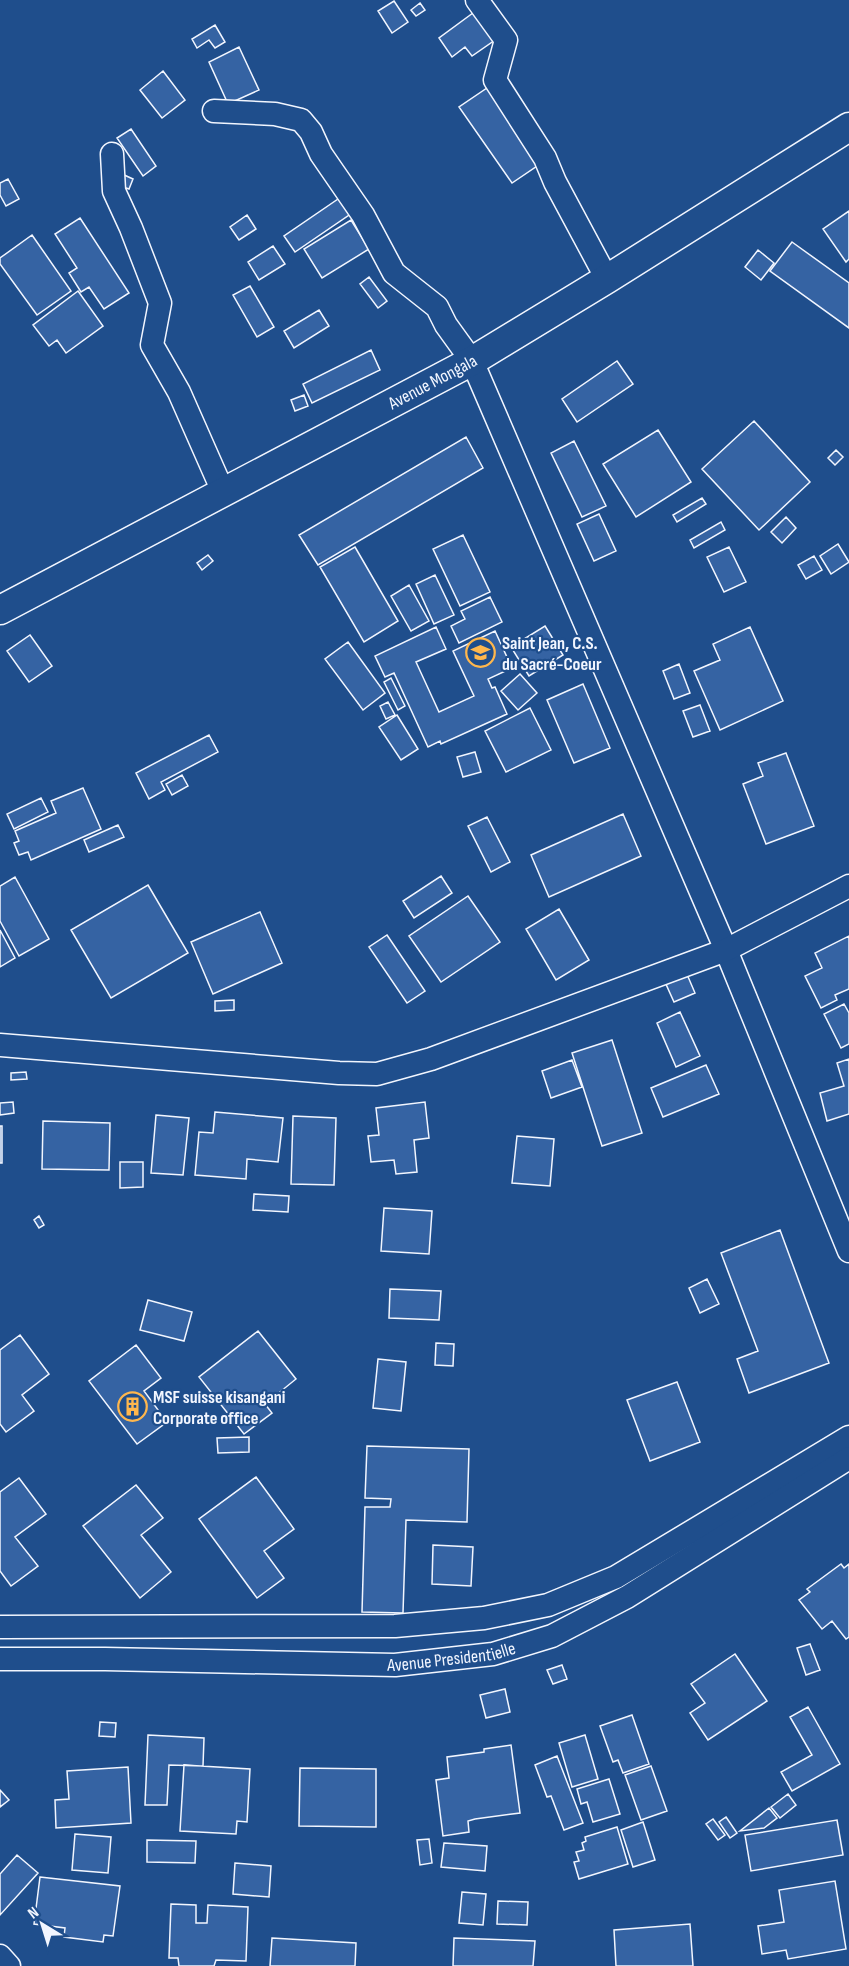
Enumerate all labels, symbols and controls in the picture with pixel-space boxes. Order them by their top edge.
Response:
street label: Avenue Mongala [384,350,481,414]
place label: Saint Jean, C.S. du Sacré-Coeur [502,633,602,675]
school or university icon: Saint Jean, C.S. du Sacré-Coeur [465,637,497,669]
place label: MSF suisse kisangani Corporate office [153,1387,285,1429]
building icon: MSF suisse kisangani Corporate office [116,1391,148,1423]
street label: Avenue Presidentielle [386,1637,518,1676]
north arrow [12,1894,72,1954]
text: N [24,1903,43,1923]

